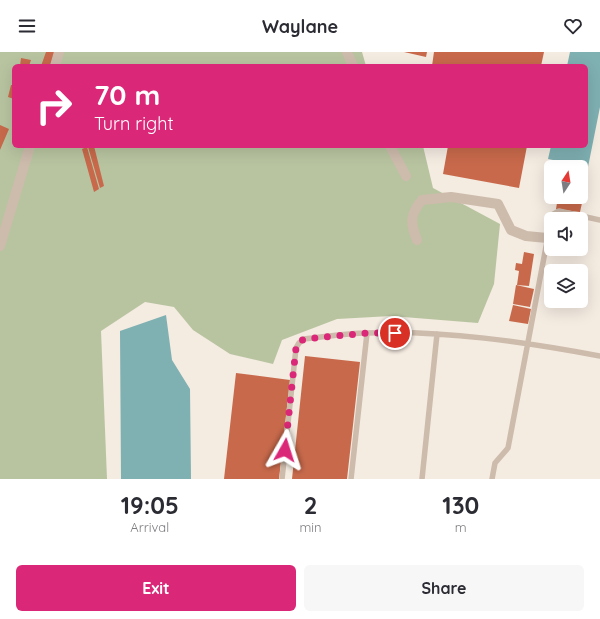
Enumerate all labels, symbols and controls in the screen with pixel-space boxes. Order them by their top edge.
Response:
icon: menu [16,15,38,37]
text: Waylane [262,15,338,38]
icon: heart [562,15,584,37]
text: 70 m [94,77,160,112]
icon: right [28,80,80,132]
text: Turn right [94,112,174,135]
north arrow [544,160,588,204]
map controls [544,160,588,308]
button: sound [544,212,588,256]
button: layers [544,264,588,308]
pin [378,316,412,350]
icon: arrive [384,322,406,344]
position arrow [264,429,306,471]
text: 19:05 [121,490,179,520]
text: 2 [304,490,317,520]
text: 130 [442,490,479,520]
text: Arrival [130,519,169,535]
text: min [299,519,322,535]
text: m [455,519,467,535]
button: Exit [16,565,296,611]
button: Share [304,565,584,611]

